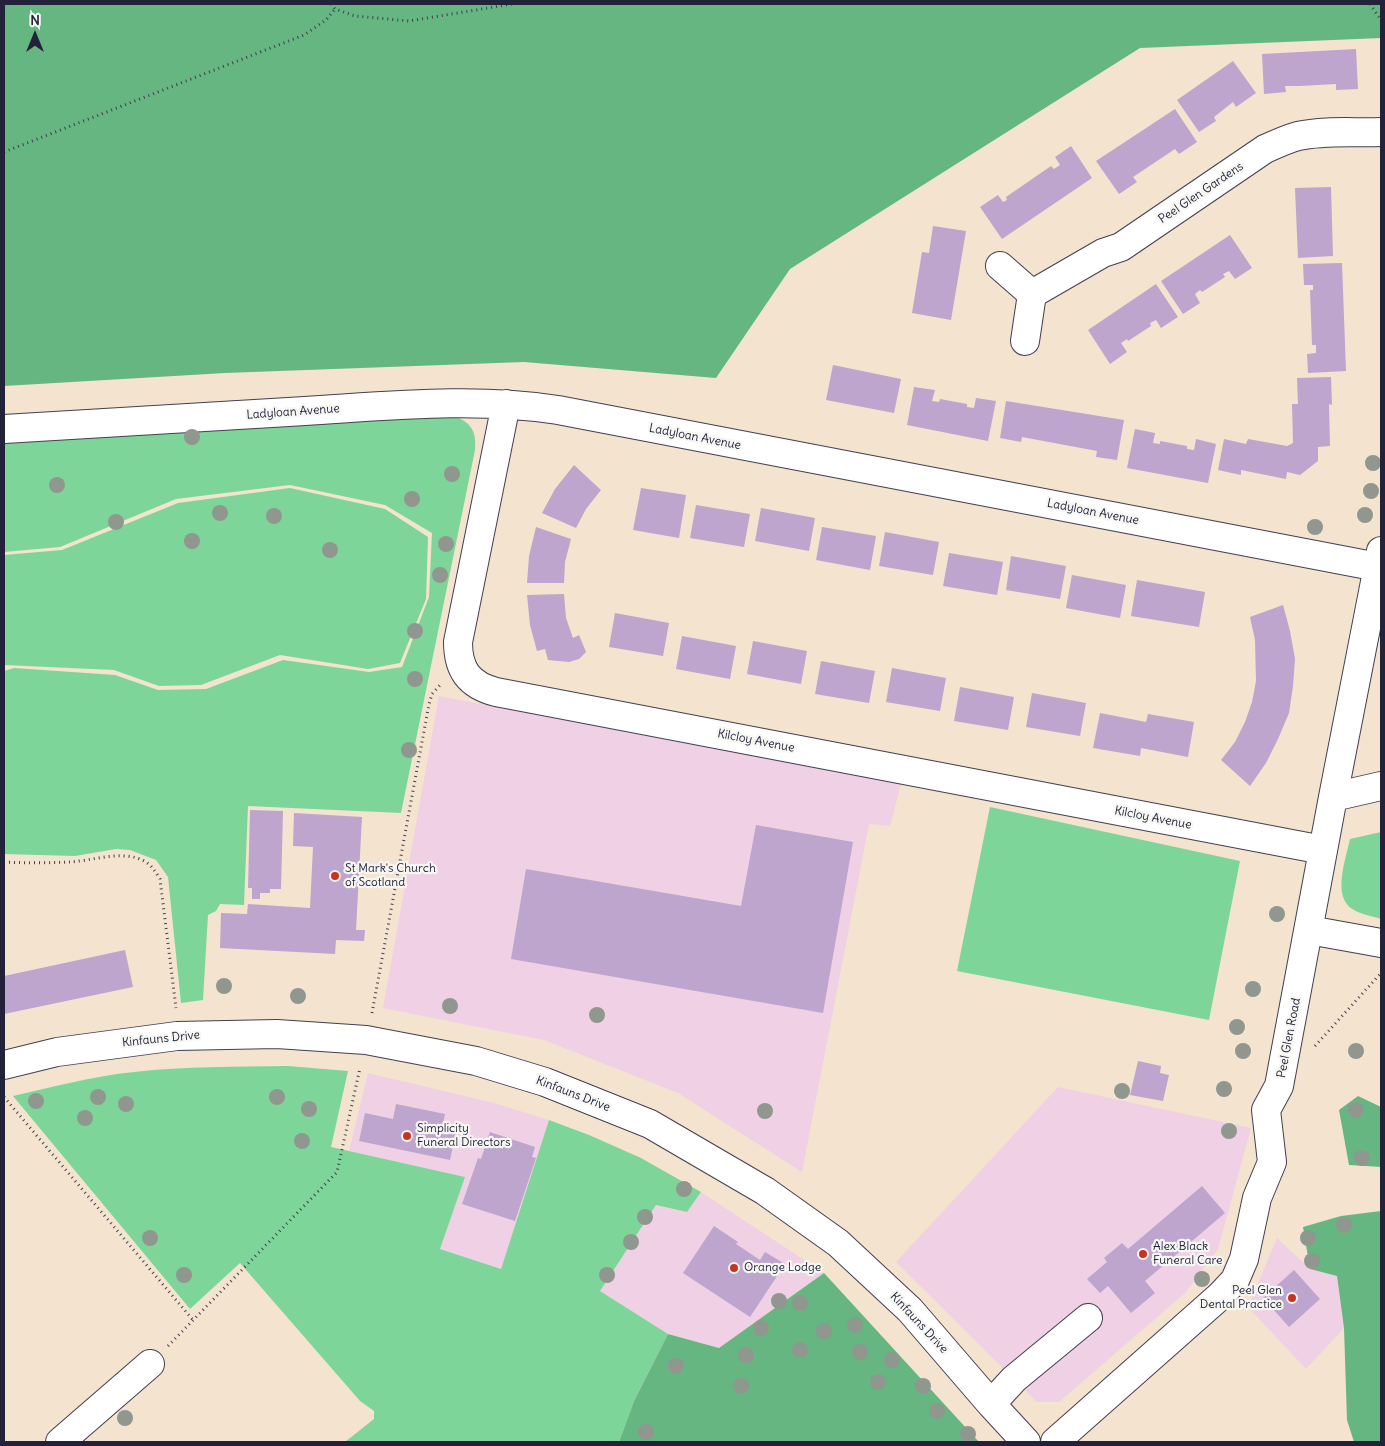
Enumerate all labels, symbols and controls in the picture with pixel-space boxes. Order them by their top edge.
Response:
north arrow [10,10,60,60]
text: N [30,11,40,29]
street label: Peel Glen Gardens [1156,159,1246,227]
street label: Ladyloan Avenue [246,402,340,422]
street label: Ladyloan Avenue [648,421,742,453]
street label: Ladyloan Avenue [1046,496,1140,528]
street label: Kilcloy Avenue [716,726,796,756]
street label: Kilcloy Avenue [1113,803,1193,833]
place label: St Mark's Church of Scotland [345,862,436,890]
marker: St Mark's Church of Scotland [329,870,341,882]
street label: Peel Glen Road [1274,997,1304,1079]
street label: Kinfauns Drive [121,1028,201,1050]
street label: Kinfauns Drive [534,1073,612,1115]
place label: Simplicity Funeral Directors [417,1122,510,1150]
marker: Simplicity Funeral Directors [401,1130,413,1142]
place label: Alex Black Funeral Care [1153,1240,1223,1268]
marker: Alex Black Funeral Care [1137,1248,1149,1260]
place label: Orange Lodge [744,1261,821,1275]
marker: Orange Lodge [728,1262,740,1274]
place label: Peel Glen Dental Practice [1200,1284,1282,1312]
street label: Kinfauns Drive [887,1289,951,1357]
marker: Peel Glen Dental Practice [1286,1292,1298,1304]

